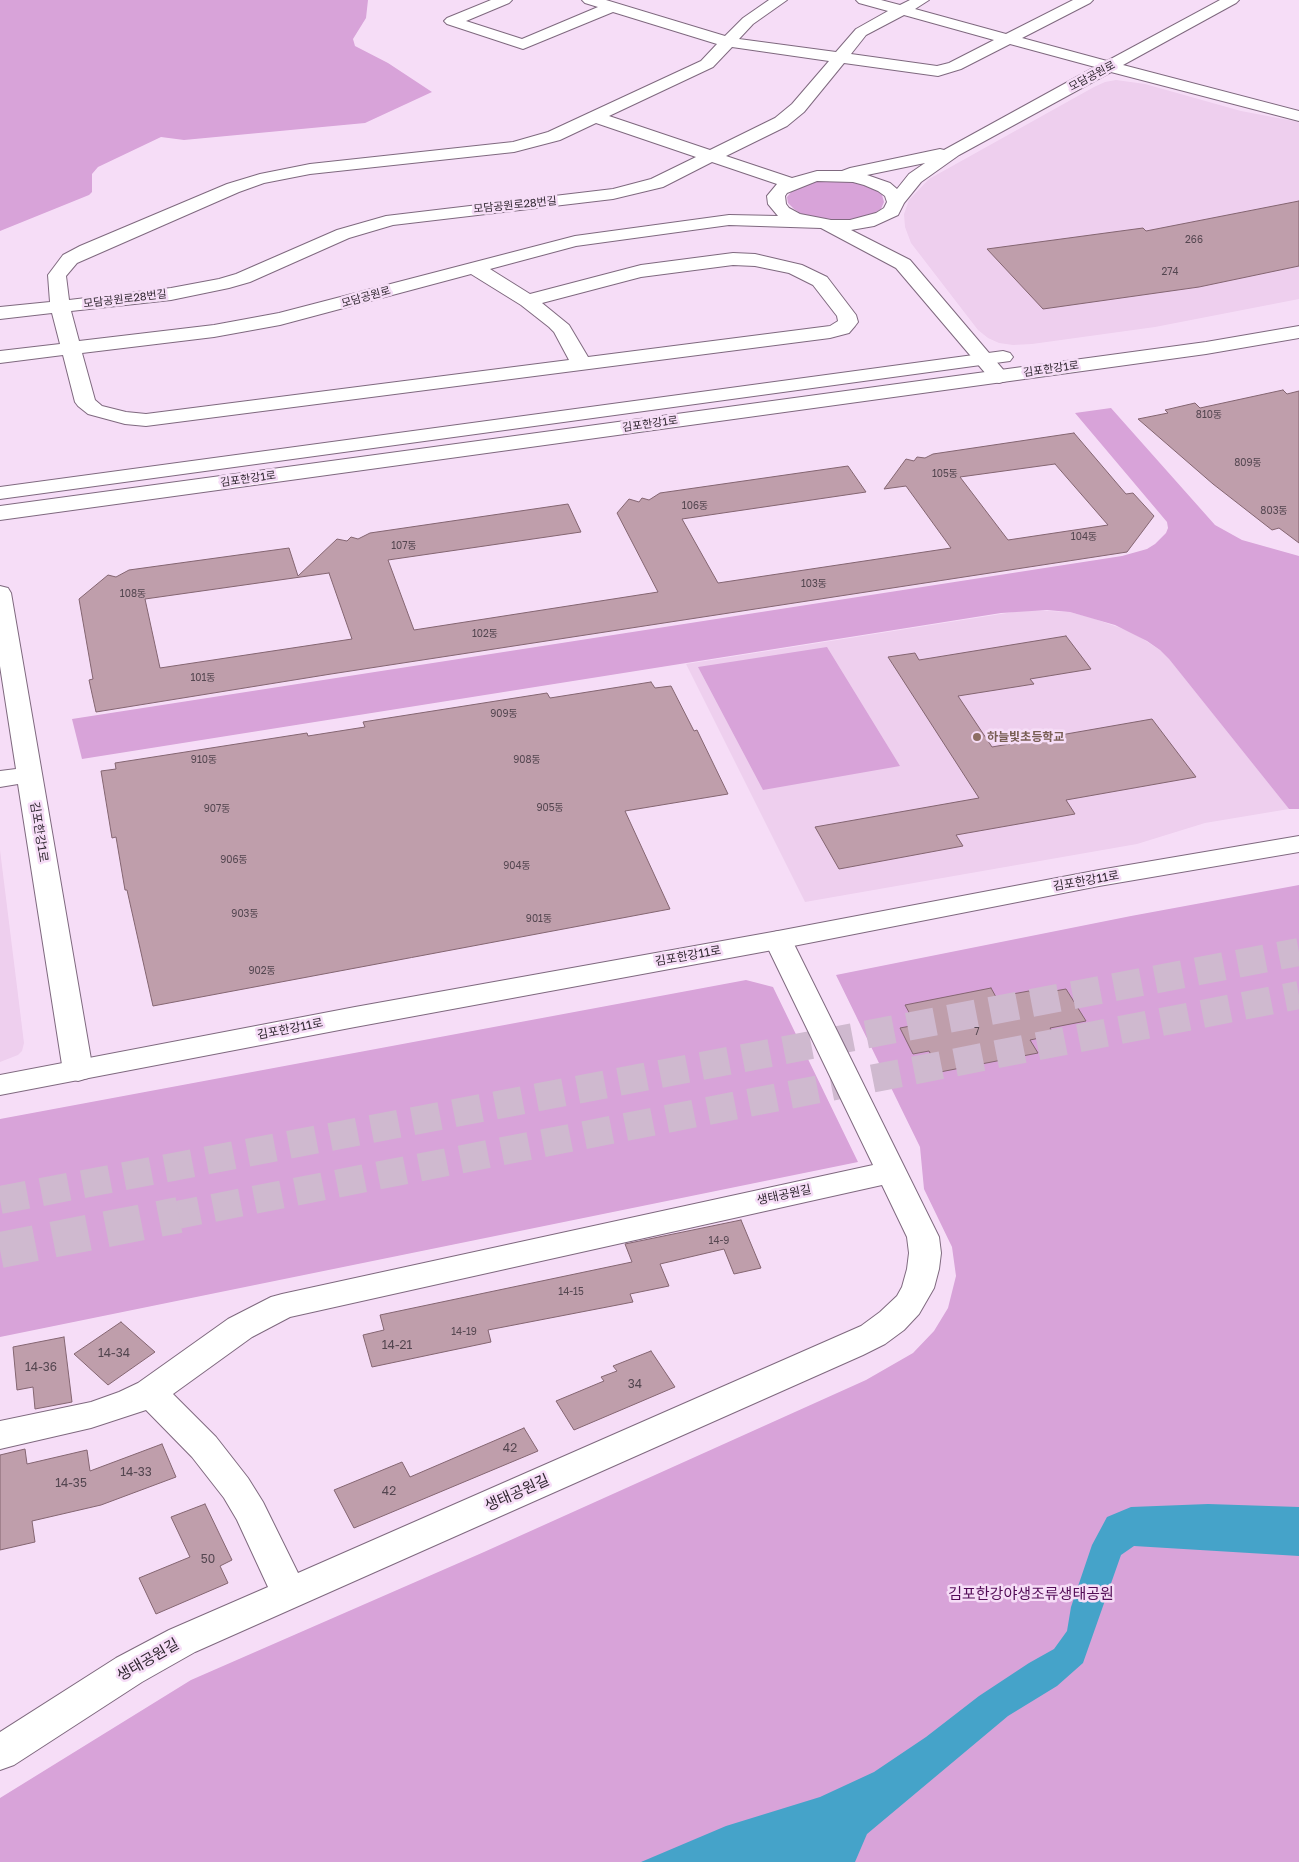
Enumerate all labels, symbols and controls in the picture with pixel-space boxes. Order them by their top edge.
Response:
street label: 모담공원로 [1067,58,1117,94]
street label: 모담공원로28번길 [473,194,557,216]
house number: 266 [1185,234,1203,246]
house number: 274 [1161,266,1179,278]
street label: 모담공원로 [340,284,392,310]
street label: 모담공원로28번길 [83,287,167,311]
street label: 김포한강1로 [1022,359,1080,379]
house number: 810동 [1196,409,1222,421]
street label: 김포한강1로 [621,414,679,434]
house number: 809동 [1234,457,1262,469]
house number: 105동 [932,468,958,480]
street label: 김포한강1로 [219,469,277,489]
house number: 106동 [682,500,708,512]
house number: 803동 [1260,505,1288,517]
house number: 104동 [1071,531,1097,543]
house number: 107동 [391,540,417,552]
house number: 103동 [801,578,827,590]
house number: 108동 [120,588,146,600]
house number: 102동 [472,628,498,640]
house number: 101동 [190,672,216,684]
house number: 909동 [490,708,518,720]
place label: 하늘빛초등학교 [987,730,1064,744]
marker: 하늘빛초등학교 [971,731,983,743]
house number: 910동 [191,754,217,766]
house number: 908동 [513,754,541,766]
street label: 김포한강1로 [27,801,51,863]
house number: 905동 [536,802,564,814]
house number: 907동 [204,803,230,815]
house number: 906동 [220,854,248,866]
house number: 904동 [503,860,531,872]
street label: 김포한강11로 [1052,868,1120,894]
house number: 903동 [231,908,259,920]
house number: 901동 [526,913,552,925]
street label: 김포한강11로 [654,943,722,969]
house number: 902동 [248,965,276,977]
street label: 김포한강11로 [256,1016,324,1042]
house number: 7 [974,1026,980,1038]
street label: 생태공원길 [756,1182,812,1208]
house number: 14-9 [709,1235,729,1247]
house number: 14-15 [558,1286,584,1298]
house number: 14-19 [451,1326,477,1338]
house number: 14-21 [382,1338,412,1352]
house number: 14-34 [98,1346,130,1360]
house number: 14-36 [25,1360,57,1374]
house number: 34 [628,1377,642,1391]
house number: 42 [503,1441,517,1455]
house number: 14-33 [120,1465,152,1479]
street label: 생태공원길 [482,1471,552,1515]
house number: 14-35 [55,1476,87,1490]
house number: 42 [382,1484,396,1498]
house number: 50 [201,1552,215,1566]
park label: 김포한강야생조류생태공원 [948,1585,1114,1603]
street label: 생태공원길 [114,1635,182,1685]

